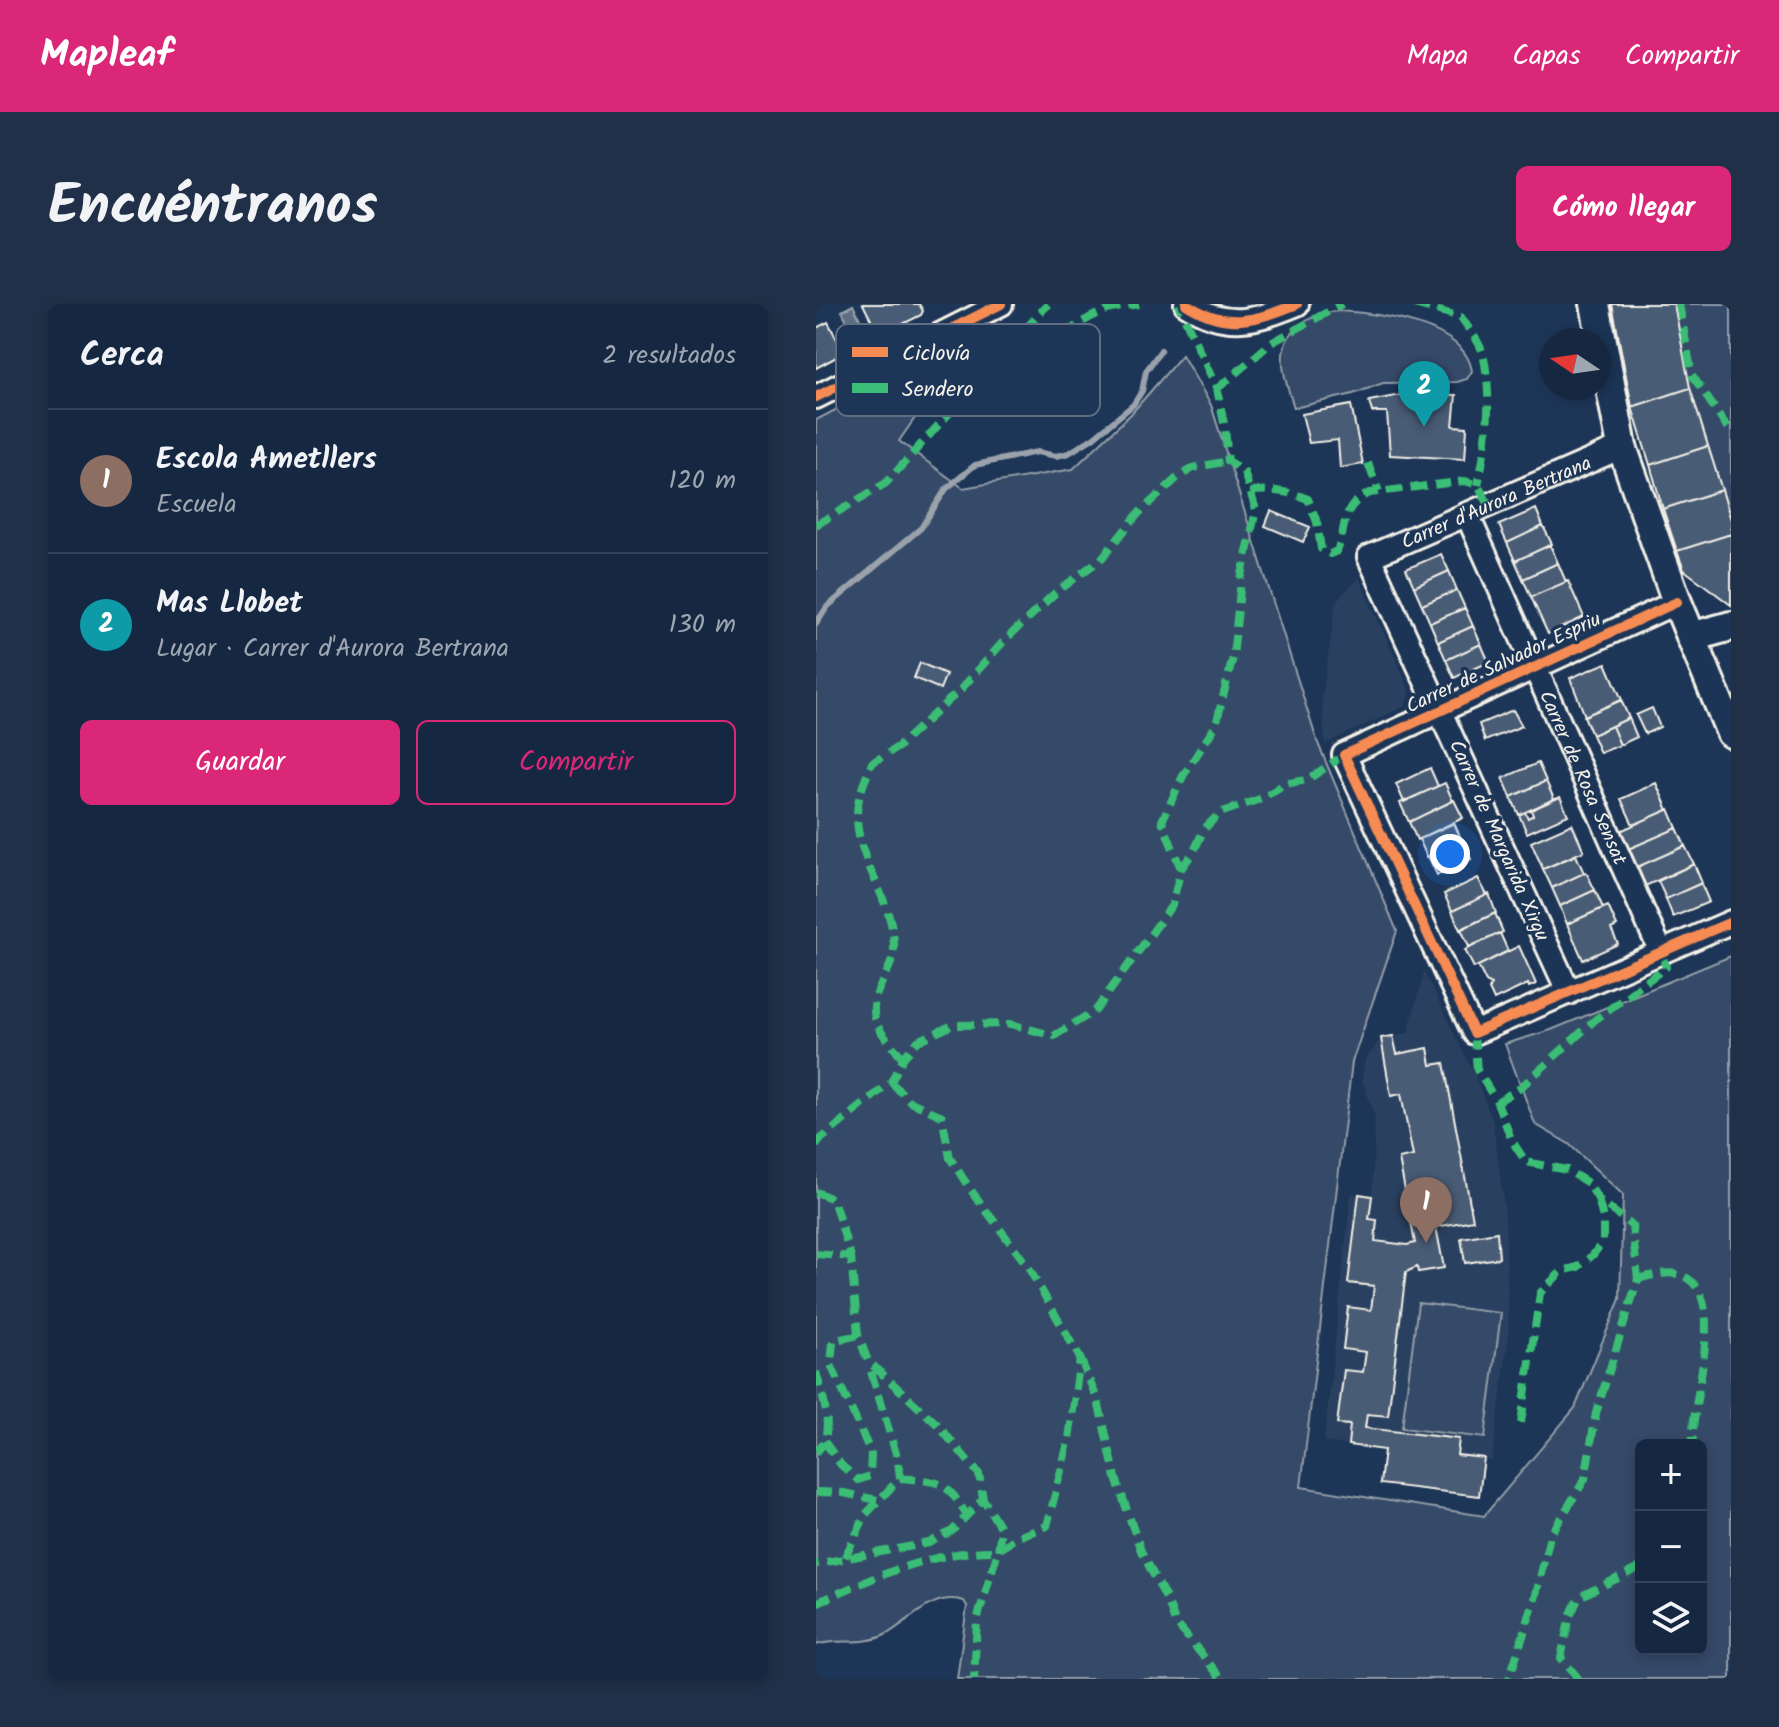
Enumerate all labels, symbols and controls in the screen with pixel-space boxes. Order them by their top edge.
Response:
text: Mapleaf [40,26,173,86]
text: Mapa [1407,34,1468,79]
text: Capas [1512,34,1581,79]
text: Compartir [1625,34,1739,79]
text: Encuéntranos [48,163,378,253]
button: Cómo llegar [1516,166,1731,251]
legend [836,324,1100,416]
north arrow [1539,328,1611,400]
text: Cerca [80,329,164,383]
text: 2 resultados [602,335,736,377]
text: Ciclovía [902,337,970,372]
pin: 2 [1398,361,1450,427]
text: Sendero [902,373,973,408]
text: Escola Ametllers [156,436,377,484]
street label: Carrer d'Aurora Bertrana [1396,448,1597,559]
text: 1 [102,460,110,502]
text: 120 m [669,460,736,502]
text: Escuela [156,484,237,526]
text: Mas Llobet [156,580,303,628]
text: 2 [98,604,114,646]
text: 130 m [669,604,736,646]
street label: Carrer de Salvador Espriu [1401,604,1607,723]
text: Lugar · Carrer d'Aurora Bertrana [156,628,509,670]
street label: Carrer de Rosa Sensat [1529,686,1635,871]
button: Guardar [80,720,400,805]
button: Compartir [416,720,736,805]
street label: Carrer de Margarida Xirgu [1439,735,1557,947]
your location [1430,834,1470,874]
pin: 1 [1400,1177,1452,1243]
map controls [1635,1439,1707,1655]
button: + [1635,1439,1707,1511]
button: − [1635,1511,1707,1583]
button: layers [1635,1583,1707,1655]

